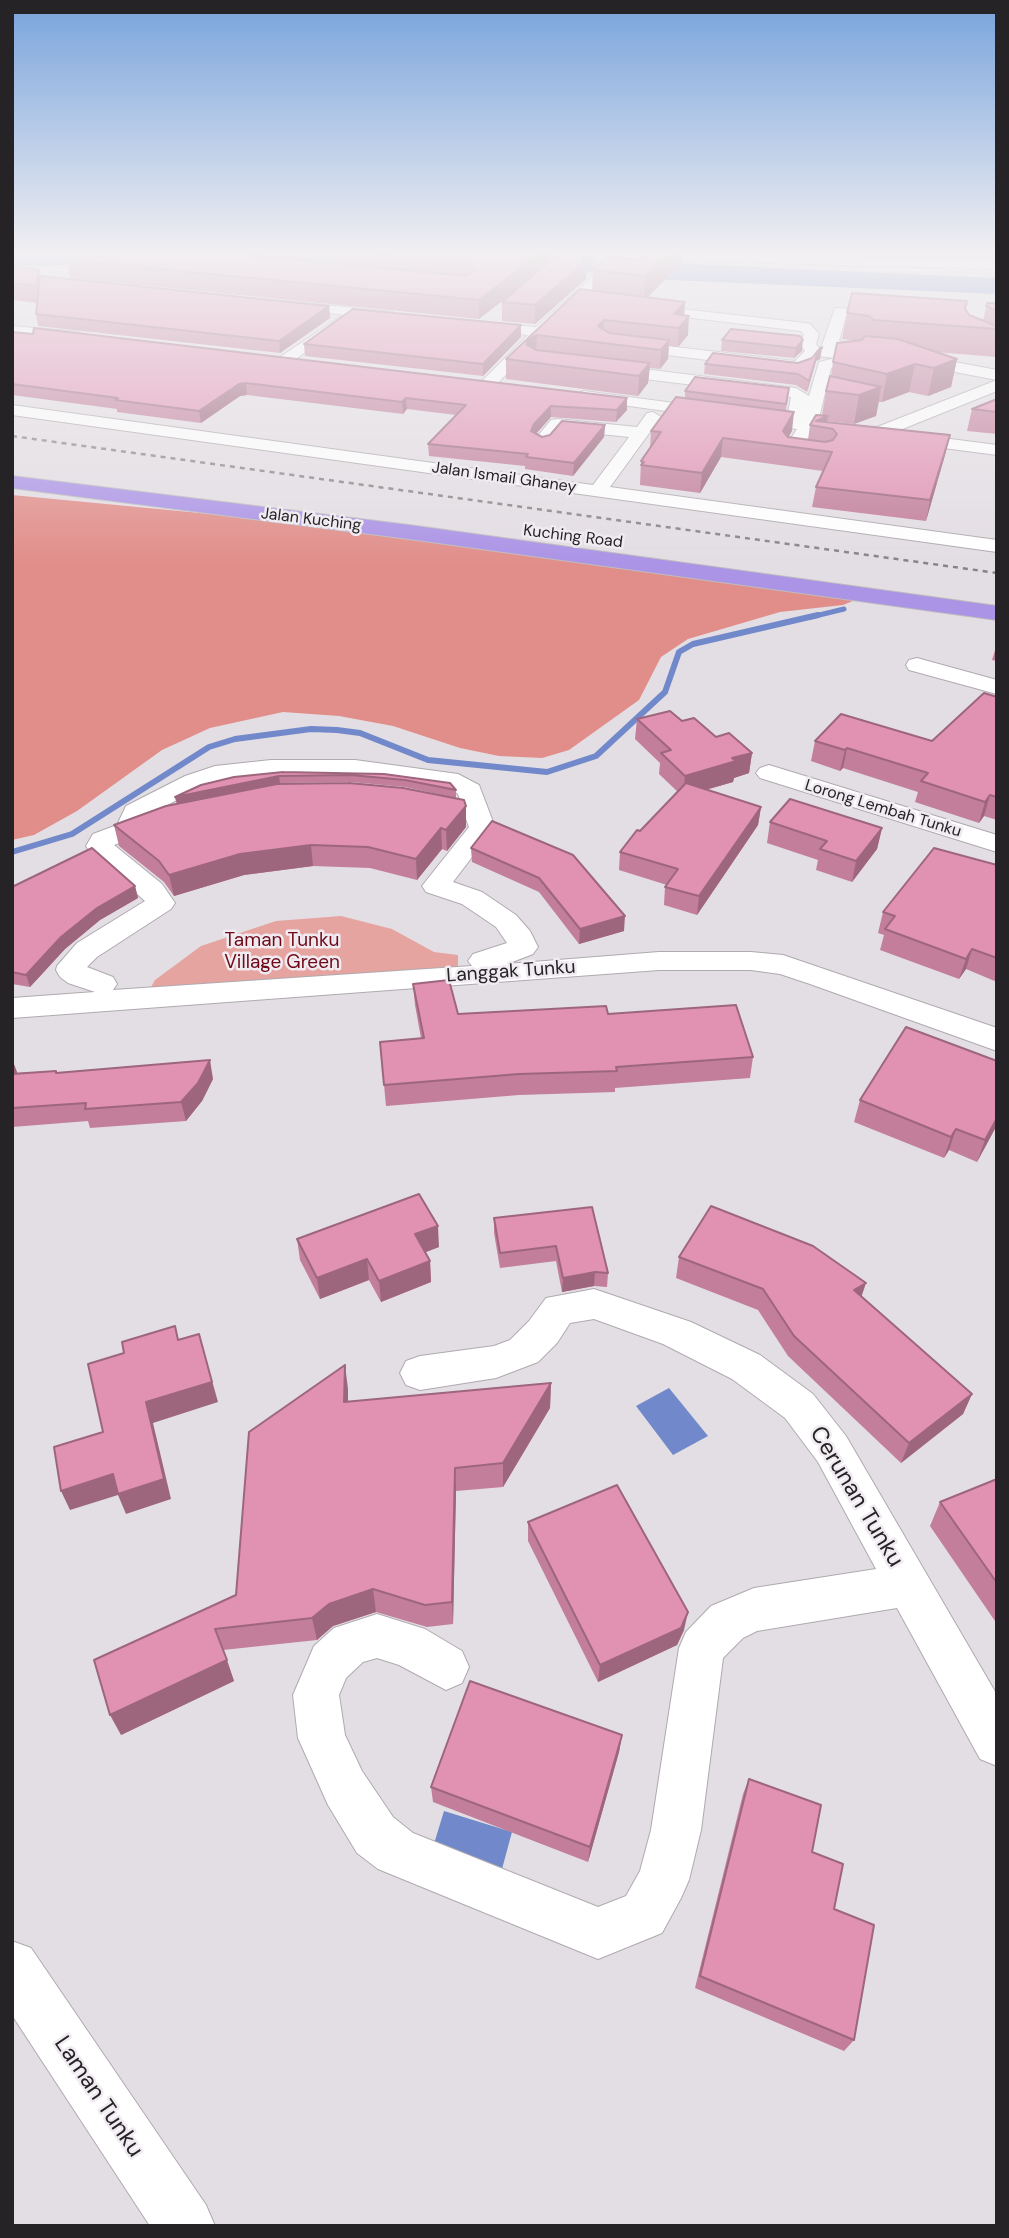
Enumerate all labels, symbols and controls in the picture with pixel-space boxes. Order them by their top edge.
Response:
street label: Jalan Ismail Ghaney [431,458,577,498]
street label: Jalan Kuching [260,504,362,536]
street label: Kuching Road [522,521,624,553]
street label: Lorong Lembah Tunku [803,776,963,842]
park label: Taman Tunku Village Green [224,930,340,974]
street label: Langgak Tunku [446,956,576,988]
street label: Cerunan Tunku [803,1422,909,1572]
street label: Laman Tunku [47,2031,149,2163]

